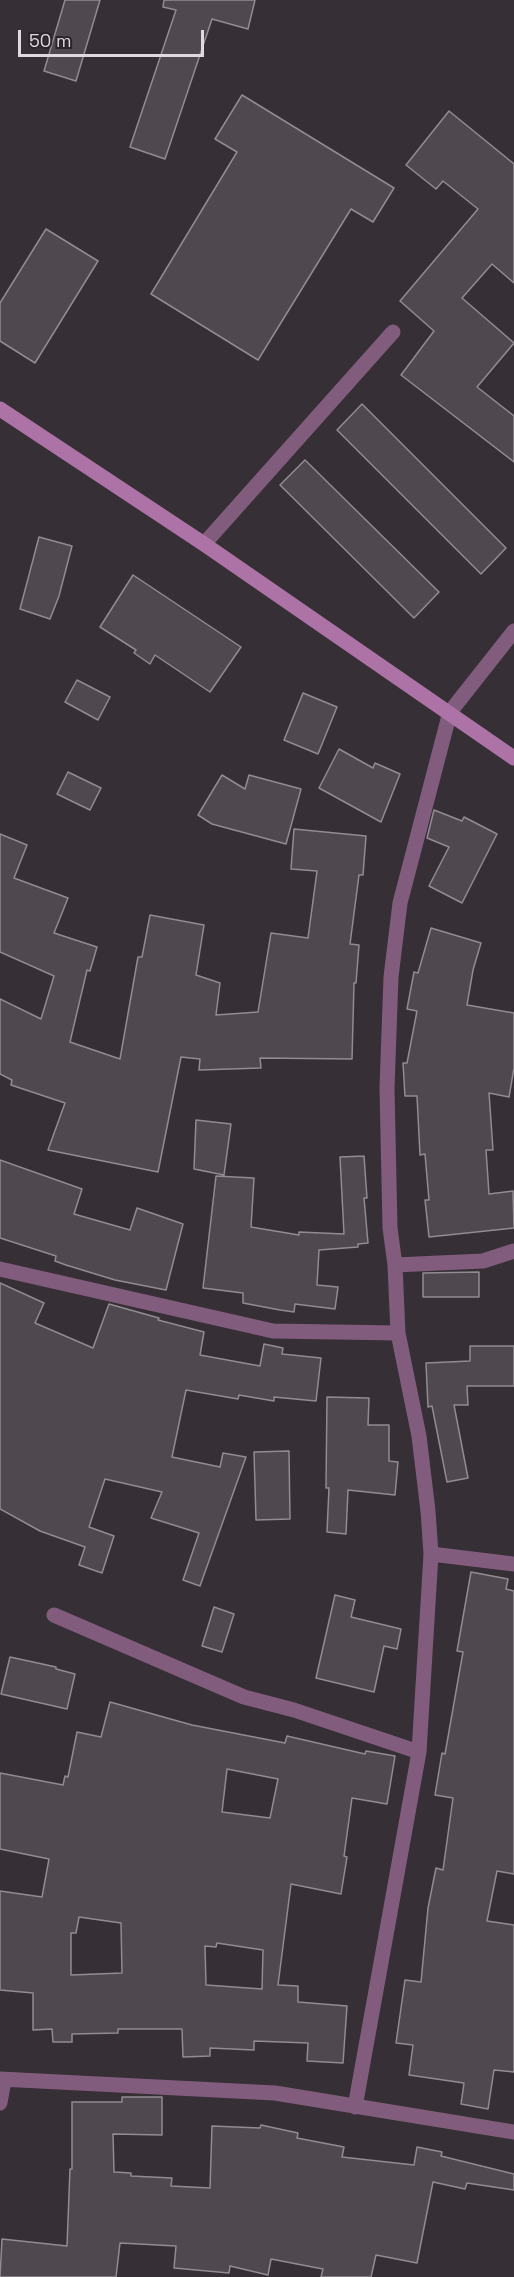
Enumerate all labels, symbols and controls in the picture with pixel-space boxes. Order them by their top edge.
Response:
scale bar [21,18,207,56]
text: 50 m [29,29,71,52]

